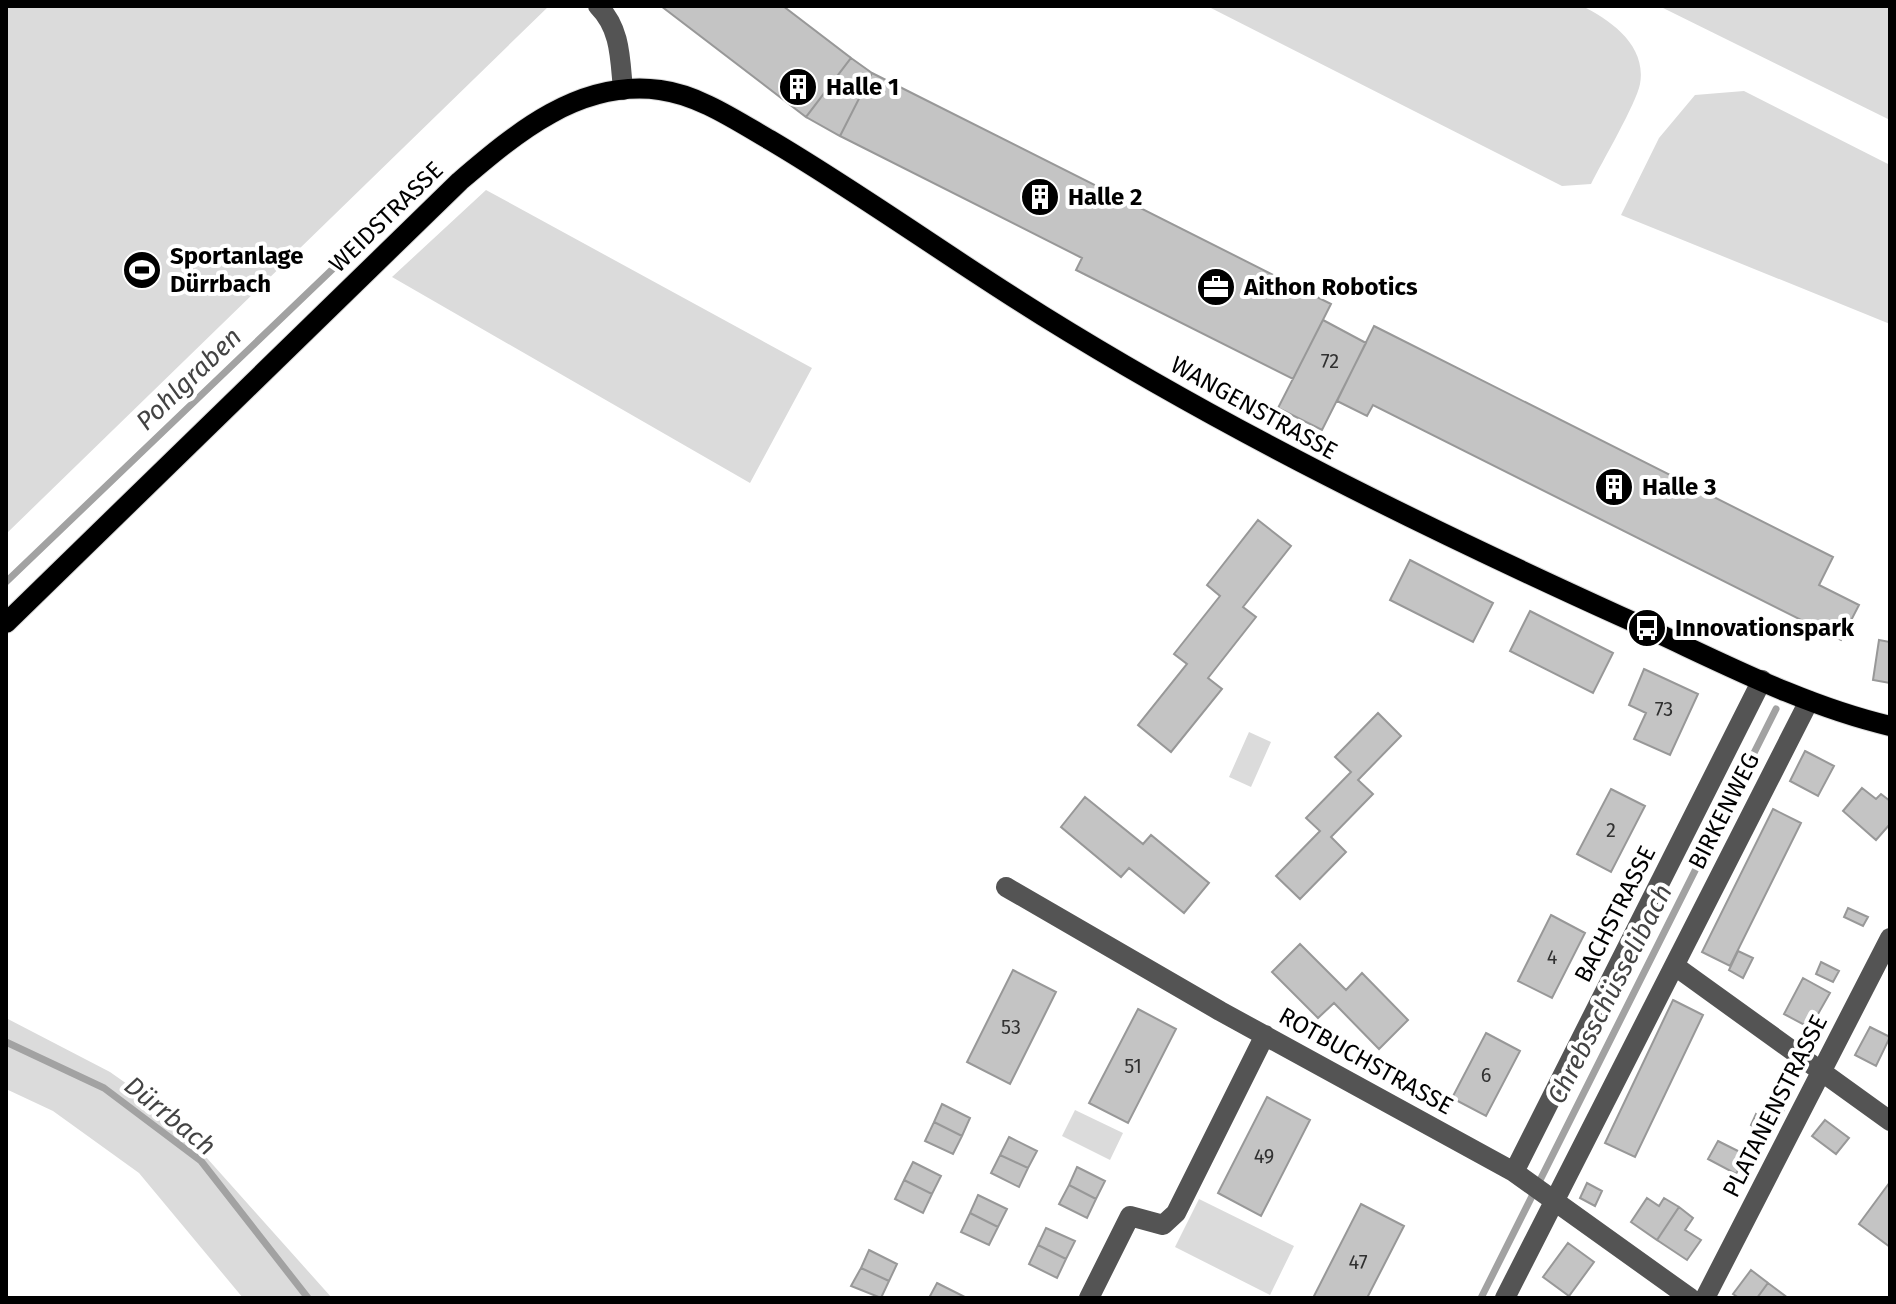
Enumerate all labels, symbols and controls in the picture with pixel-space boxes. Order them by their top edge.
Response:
building icon: Halle 1 [777,66,819,108]
place label: Halle 1 [826,73,899,101]
street label: WEIDSTRASSE [323,156,449,278]
building icon: Halle 2 [1019,176,1061,218]
place label: Halle 2 [1068,183,1142,211]
place label: Sportanlage Dürrbach [170,242,304,298]
sports icon: Sportanlage Dürrbach [121,249,163,291]
office icon: Aithon Robotics [1195,266,1237,308]
place label: Aithon Robotics [1243,273,1418,301]
water label: Pohlgraben [130,321,248,437]
house number: 72 [1321,349,1339,373]
street label: WANGENSTRASSE [1166,351,1342,465]
building icon: Halle 3 [1593,466,1635,508]
place label: Halle 3 [1642,473,1716,501]
bus stop icon: Innovationspark [1626,607,1668,649]
place label: Innovationspark [1675,614,1855,642]
house number: 73 [1655,697,1673,721]
street label: BIRKENWEG [1683,748,1765,874]
house number: 2 [1606,818,1616,842]
street label: BACHSTRASSE [1569,841,1661,987]
water label: Chrebsschüsselibach [1541,879,1679,1109]
house number: 4 [1547,945,1558,969]
street label: ROTBUCHSTRASSE [1274,1002,1458,1120]
street label: PLATANENSTRASSE [1717,1010,1833,1202]
house number: 53 [1001,1015,1021,1039]
house number: 51 [1124,1054,1142,1078]
house number: 6 [1481,1063,1491,1087]
water label: Dürrbach [118,1070,222,1162]
house number: 49 [1254,1144,1274,1168]
house number: 47 [1348,1250,1368,1274]

